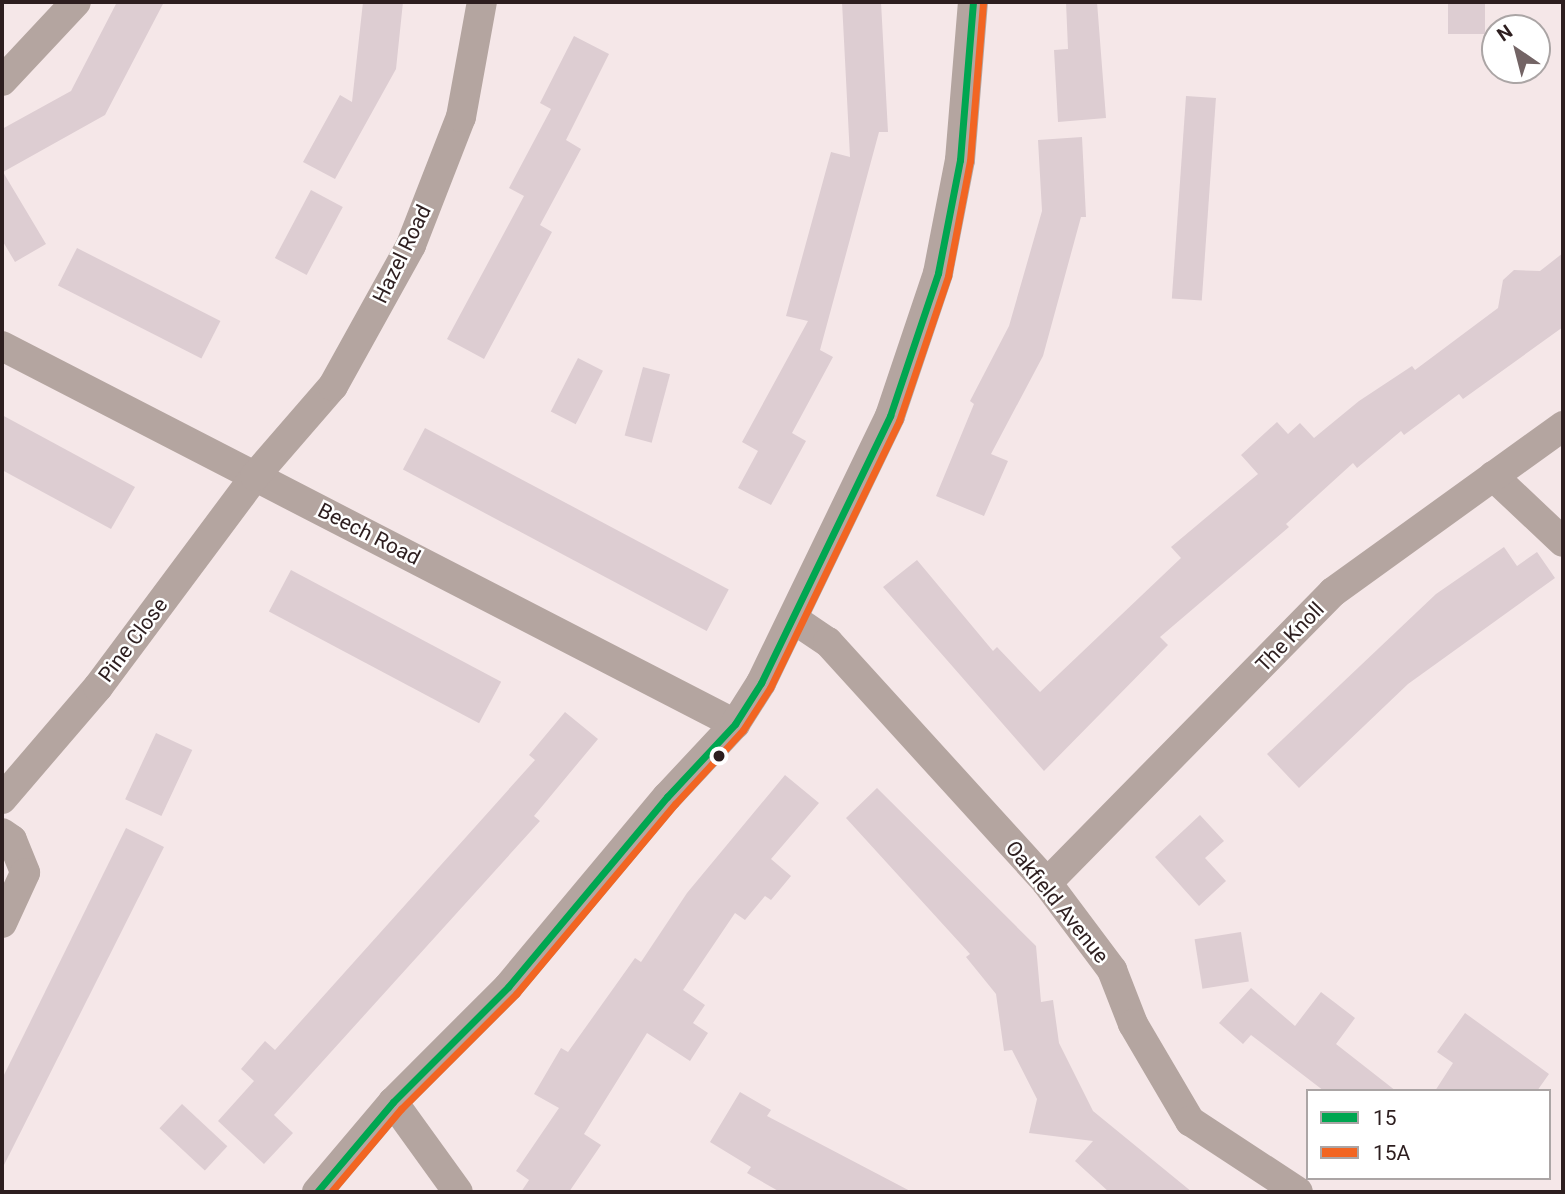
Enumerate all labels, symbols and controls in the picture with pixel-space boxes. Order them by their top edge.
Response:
north arrow [1481,14,1551,84]
text: N [1493,20,1517,46]
street label: Hazel Road [367,201,437,307]
street label: Beech Road [314,498,424,570]
street label: Pine Close [93,593,173,687]
street label: The Knoll [1251,597,1329,677]
unlabelled marker [712,749,726,763]
street label: Oakfield Avenue [1000,836,1114,968]
legend [1306,1089,1551,1180]
text: 15 [1373,1106,1397,1130]
text: 15A [1373,1141,1410,1165]

